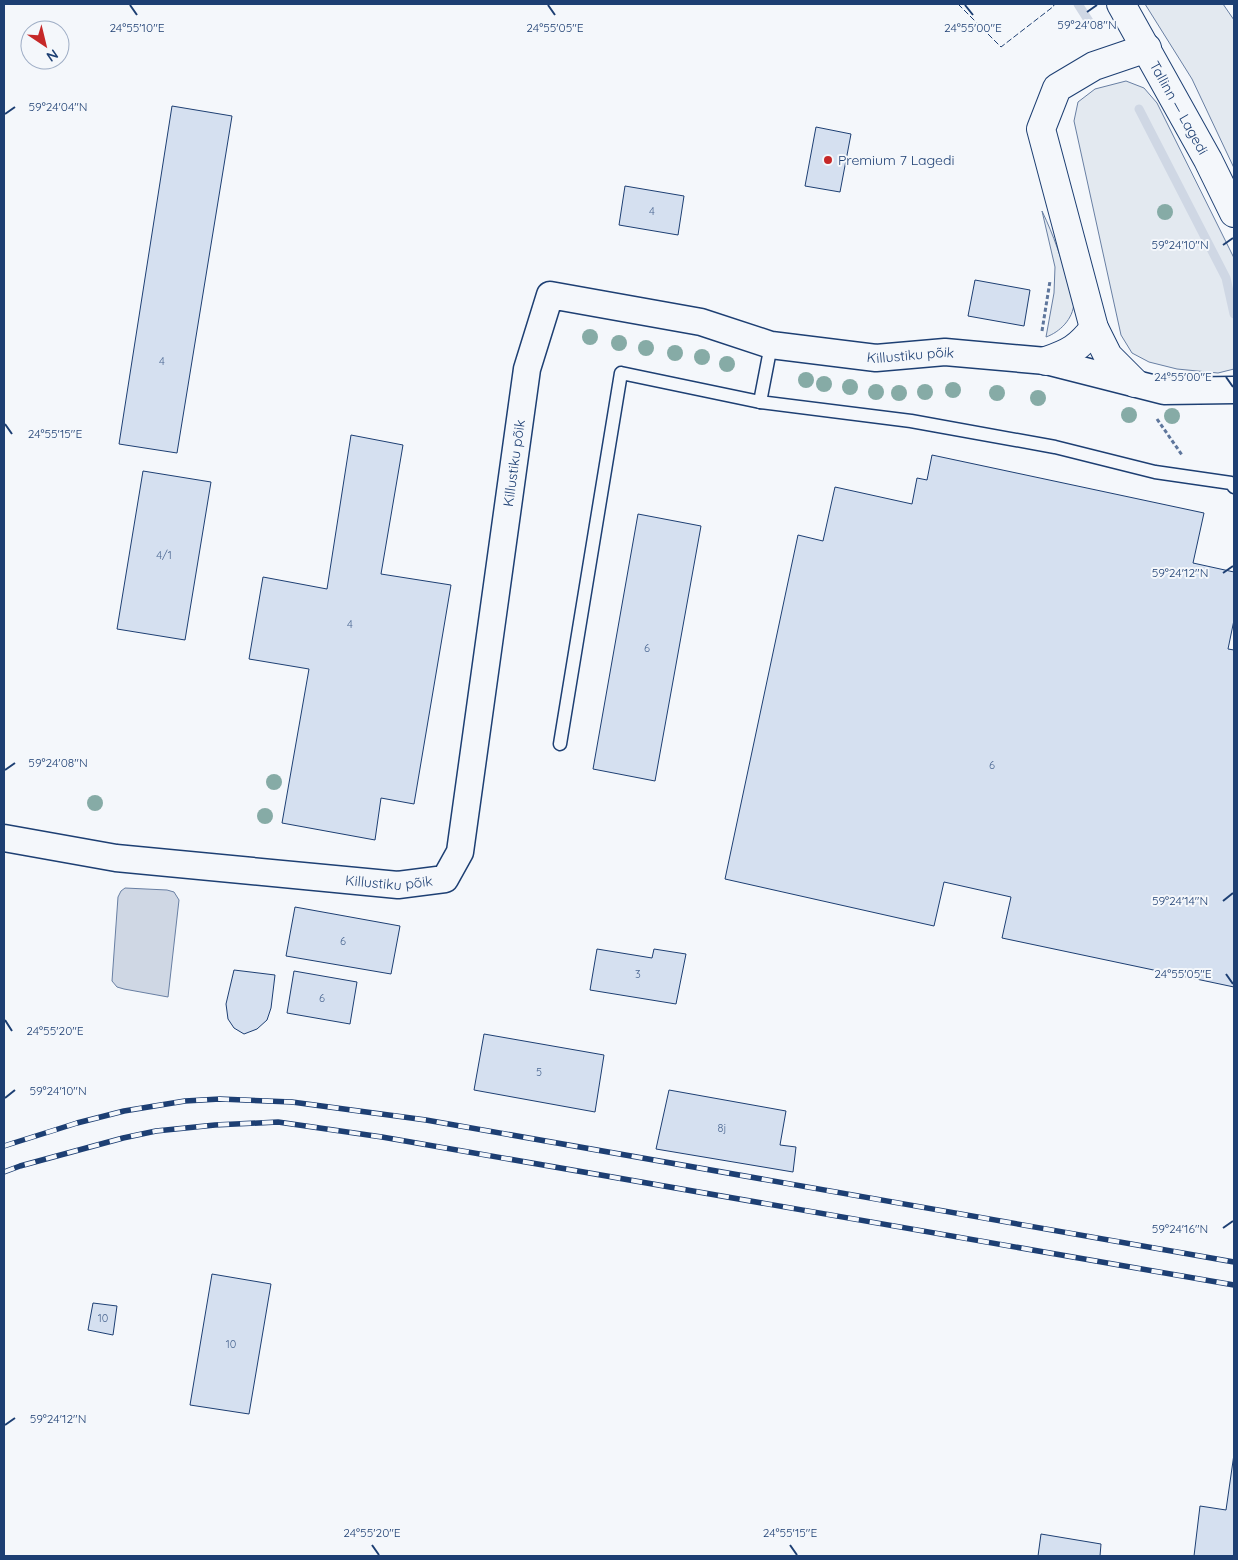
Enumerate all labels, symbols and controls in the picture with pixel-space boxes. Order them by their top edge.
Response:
text: 59°24'08"N [1057,17,1117,32]
north arrow [20,20,70,70]
text: 24°55'10"E [109,20,165,35]
text: 24°55'05"E [526,20,584,35]
text: 24°55'00"E [944,20,1002,35]
text: N [43,45,62,66]
street label: Tallinn — Lagedi [1146,58,1212,158]
text: 59°24'04"N [28,99,88,114]
place label: Premium 7 Lagedi [838,151,954,169]
marker: Premium 7 Lagedi [822,154,834,166]
house number: 4 [649,204,655,218]
text: 59°24'10"N [1151,237,1209,252]
street label: Killustiku põik [866,343,955,367]
house number: 4 [159,354,165,368]
text: 24°55'00"E [1154,369,1212,384]
street label: Killustiku põik [499,418,529,508]
text: 24°55'15"E [28,426,82,441]
house number: 4/1 [156,548,172,562]
text: 59°24'12"N [1152,565,1208,580]
house number: 4 [347,617,353,631]
house number: 6 [644,641,650,655]
text: 59°24'08"N [28,755,88,770]
house number: 6 [989,758,995,772]
street label: Killustiku põik [344,871,434,894]
text: 59°24'14"N [1152,893,1208,908]
house number: 6 [340,934,346,948]
text: 24°55'05"E [1154,966,1212,981]
house number: 3 [635,967,641,981]
house number: 6 [319,991,325,1005]
text: 24°55'20"E [26,1023,84,1038]
house number: 5 [536,1065,542,1079]
text: 59°24'10"N [29,1083,87,1098]
house number: 8j [718,1121,726,1135]
text: 59°24'16"N [1152,1221,1208,1236]
house number: 10 [98,1311,108,1325]
house number: 10 [226,1337,236,1351]
text: 59°24'12"N [30,1411,86,1426]
text: 24°55'20"E [343,1525,401,1540]
text: 24°55'15"E [763,1525,817,1540]

